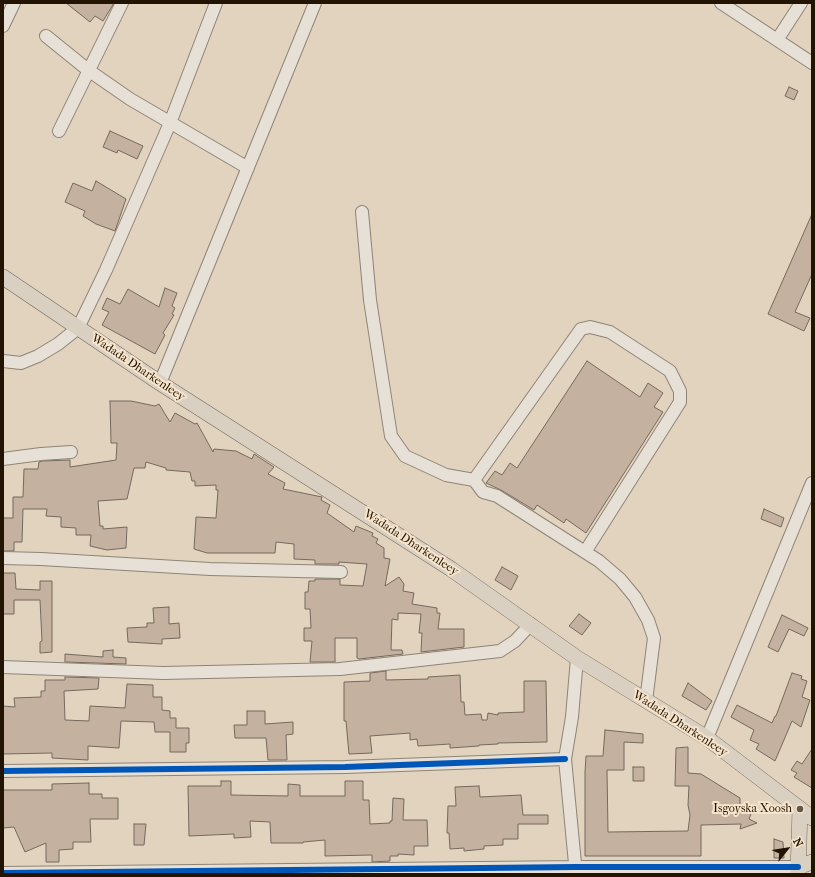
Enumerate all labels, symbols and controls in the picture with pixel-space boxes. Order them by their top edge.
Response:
street label: Wadada Dharkenleey [88,331,188,405]
street label: Wadada Dharkenleey [361,507,461,579]
street label: Wadada Dharkenleey [630,688,730,760]
place label: Isgoyska Xoosh [713,802,792,816]
marker: Isgoyska Xoosh [795,804,805,814]
north arrow [767,829,807,869]
text: N [790,836,806,850]

